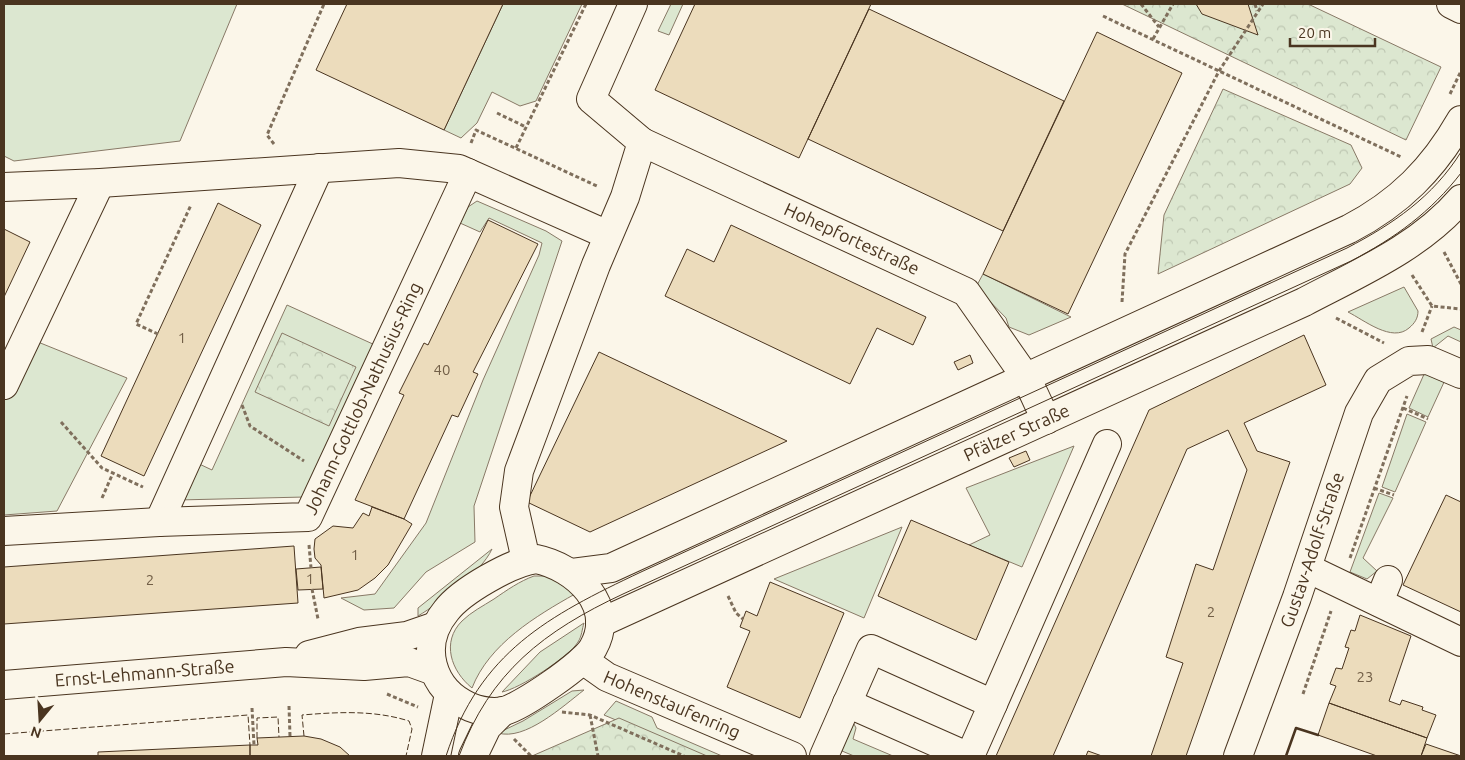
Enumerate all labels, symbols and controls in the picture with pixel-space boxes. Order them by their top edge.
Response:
scale bar [1290,15,1375,47]
text: 20 m [1298,24,1331,41]
street label: Hohepfortestraße [781,198,923,278]
street label: Johann-Gottlob-Nathusius-Ring [300,279,425,517]
house number: 1 [178,329,186,346]
house number: 40 [434,361,450,378]
street label: Pfälzer Straße [960,399,1072,465]
street label: Gustav-Adolf-Straße [1276,470,1347,630]
house number: 1 [351,546,359,563]
house number: 1 [306,570,314,587]
house number: 2 [146,571,154,588]
house number: 2 [1207,603,1215,620]
street label: Ernst-Lehmann-Straße [54,655,235,690]
street label: Hohenstaufenring [601,666,744,742]
house number: 23 [1357,668,1373,685]
north arrow [15,695,65,745]
text: N [29,723,43,742]

